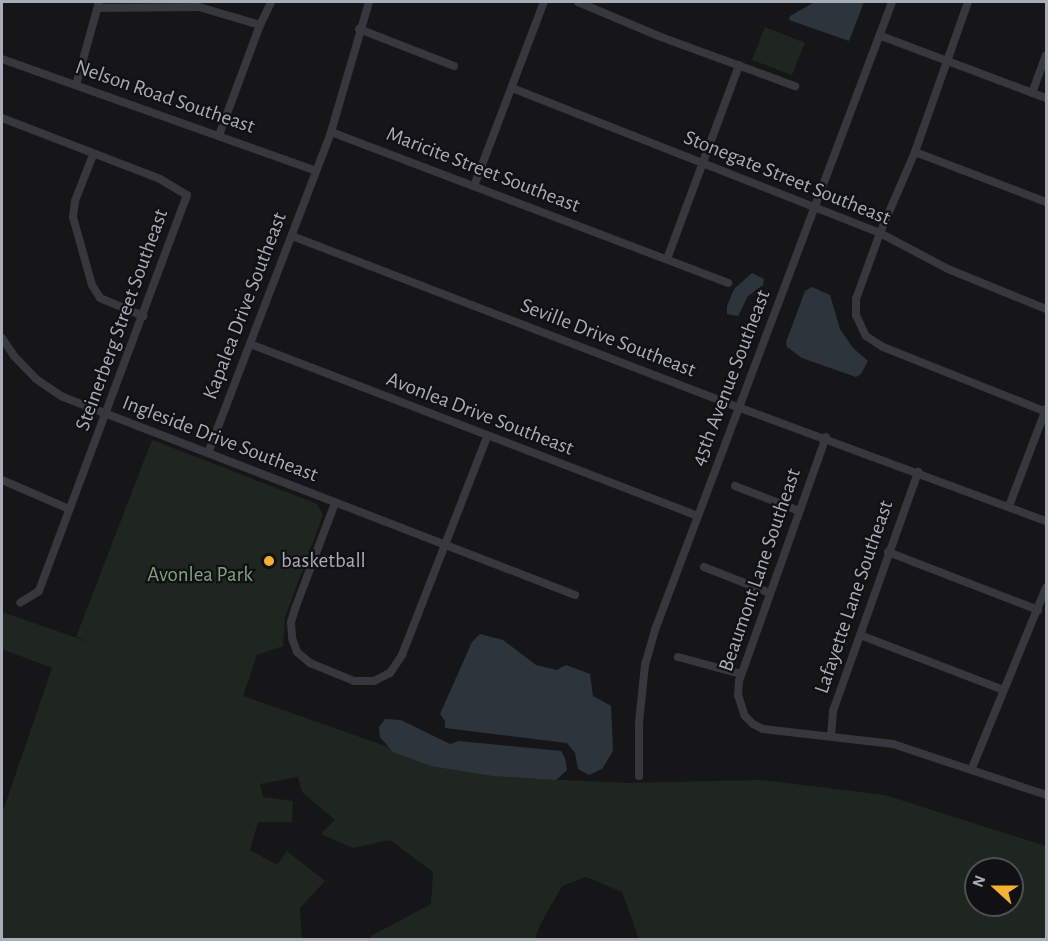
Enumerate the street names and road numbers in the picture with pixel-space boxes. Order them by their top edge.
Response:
street label: Nelson Road Southeast [72,54,258,140]
street label: Maricite Street Southeast [383,121,583,219]
street label: Stonegate Street Southeast [680,125,894,231]
street label: Steinerberg Street Southeast [70,206,174,434]
street label: Kapalea Drive Southeast [198,209,292,403]
street label: 45th Avenue Southeast [686,286,776,470]
street label: Seville Drive Southeast [517,293,699,383]
street label: Avonlea Drive Southeast [383,367,577,461]
street label: Ingleside Drive Southeast [119,390,321,488]
street label: Beaumont Lane Southeast [713,465,807,675]
street label: Lafayette Lane Southeast [809,497,899,697]

